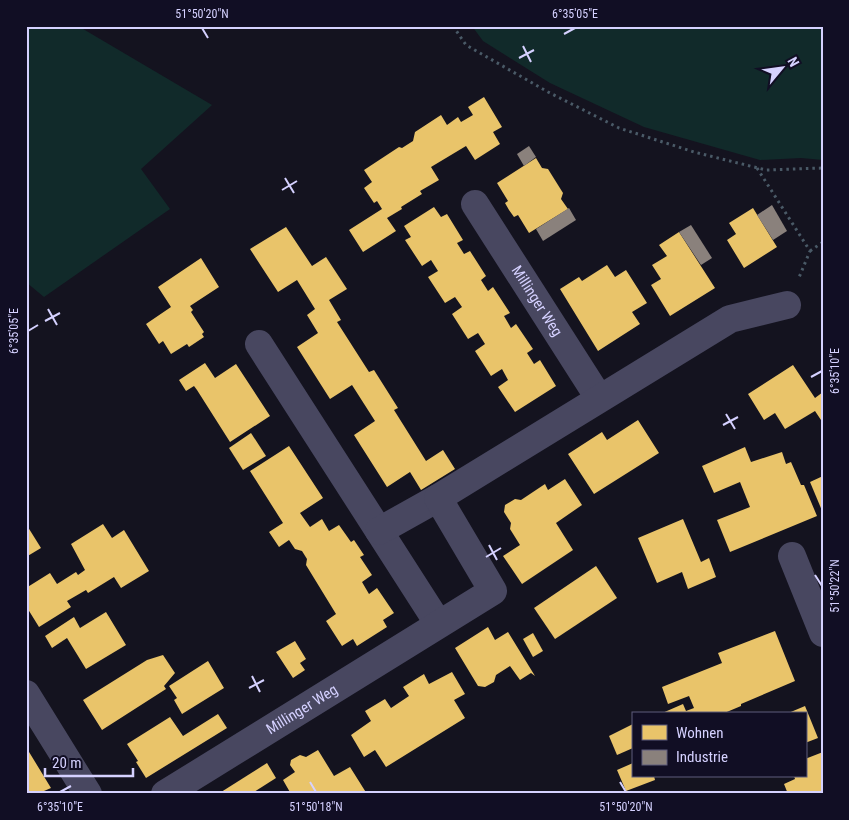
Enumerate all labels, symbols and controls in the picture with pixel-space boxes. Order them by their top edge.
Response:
text: 51°50'20"N [175,7,229,21]
text: 6°35'05"E [552,7,598,21]
north arrow [756,42,806,92]
text: N [784,54,802,69]
street label: Millinger Weg [508,262,566,340]
text: 6°35'05"E [7,308,21,354]
text: 6°35'10"E [828,348,842,394]
text: 51°50'22"N [828,559,842,613]
street label: Millinger Weg [263,680,341,738]
legend [632,712,806,778]
text: Wohnen [676,724,724,742]
scale bar [45,745,132,777]
text: Industrie [676,748,728,766]
text: 20 m [52,754,82,772]
text: 6°35'10"E [37,800,83,814]
text: 51°50'18"N [289,800,343,814]
text: 51°50'20"N [599,800,653,814]

